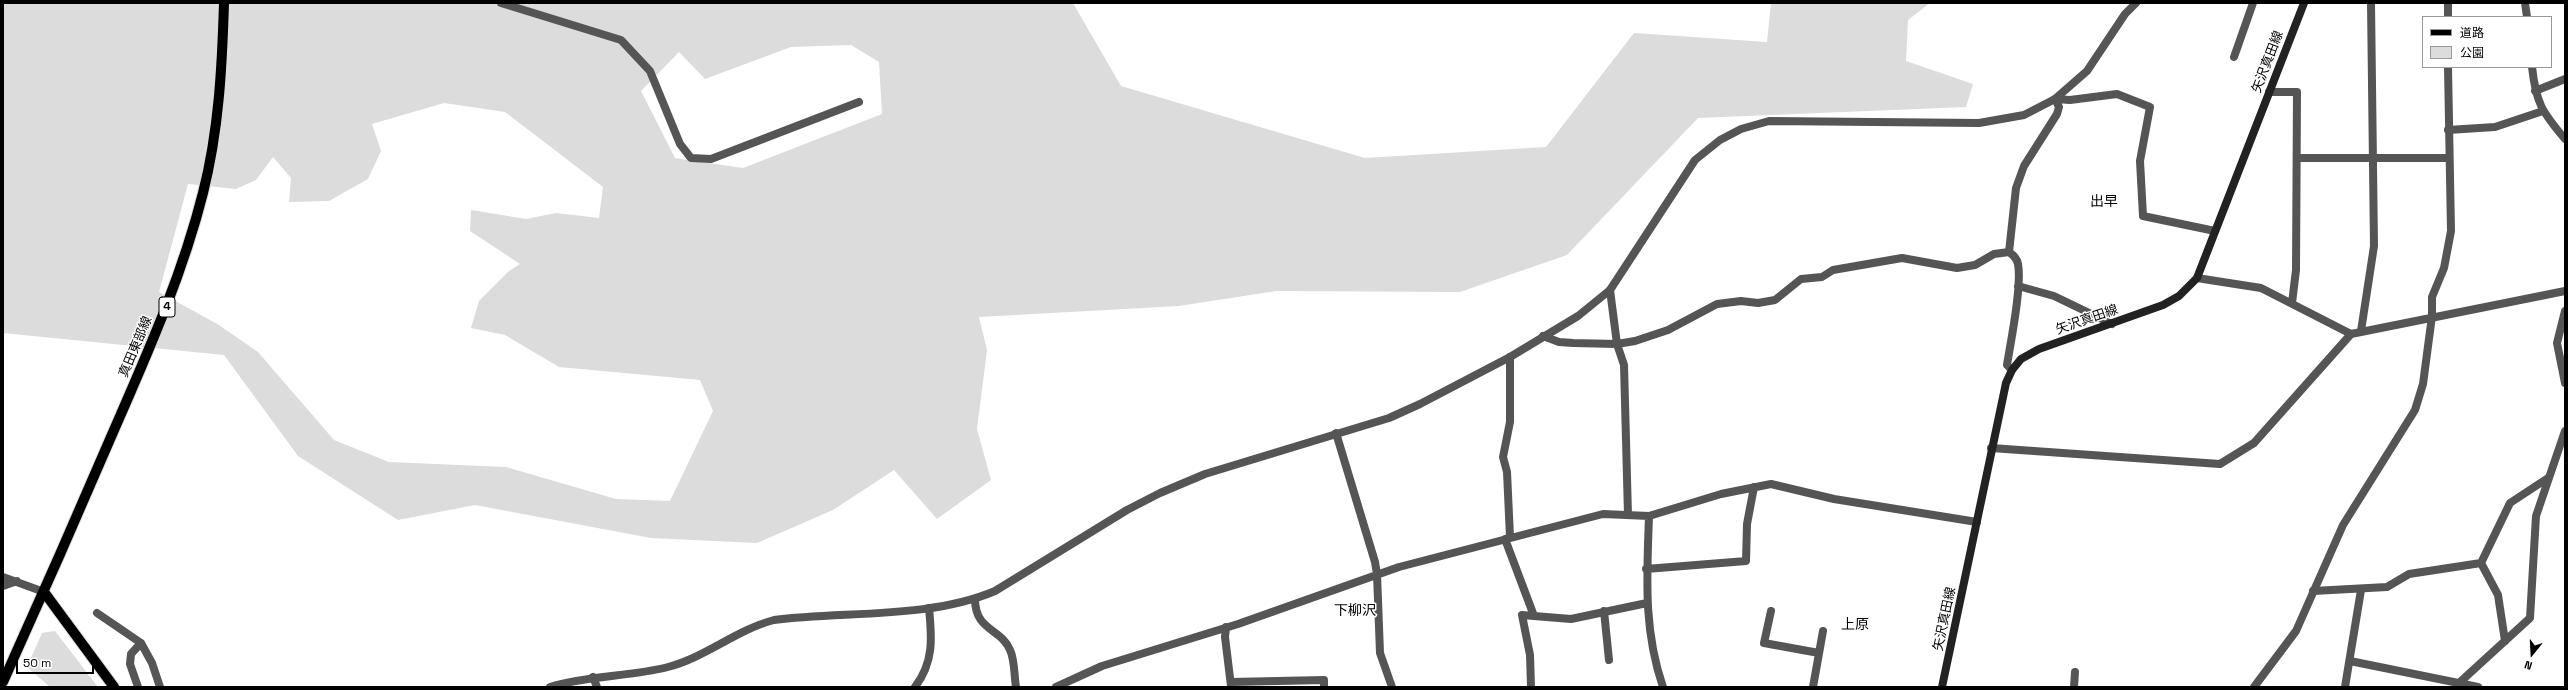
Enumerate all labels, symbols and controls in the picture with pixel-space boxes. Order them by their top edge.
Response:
legend [2422,16,2552,68]
text: 道路 [2460,25,2484,41]
street label: 矢沢真田線 [2249,29,2287,95]
text: 公園 [2460,45,2484,61]
district label: 出早 [2090,194,2118,210]
road number: 4 [159,297,175,317]
street label: 矢沢真田線 [2054,302,2120,338]
street label: 真田東部線 [116,314,156,380]
street label: 矢沢真田線 [1931,586,1959,652]
district label: 下柳沢 [1334,603,1376,619]
district label: 上原 [1841,617,1869,633]
north arrow [2512,634,2552,674]
scale bar [18,648,96,674]
text: 50 m [23,655,51,671]
text: N [2523,658,2534,673]

